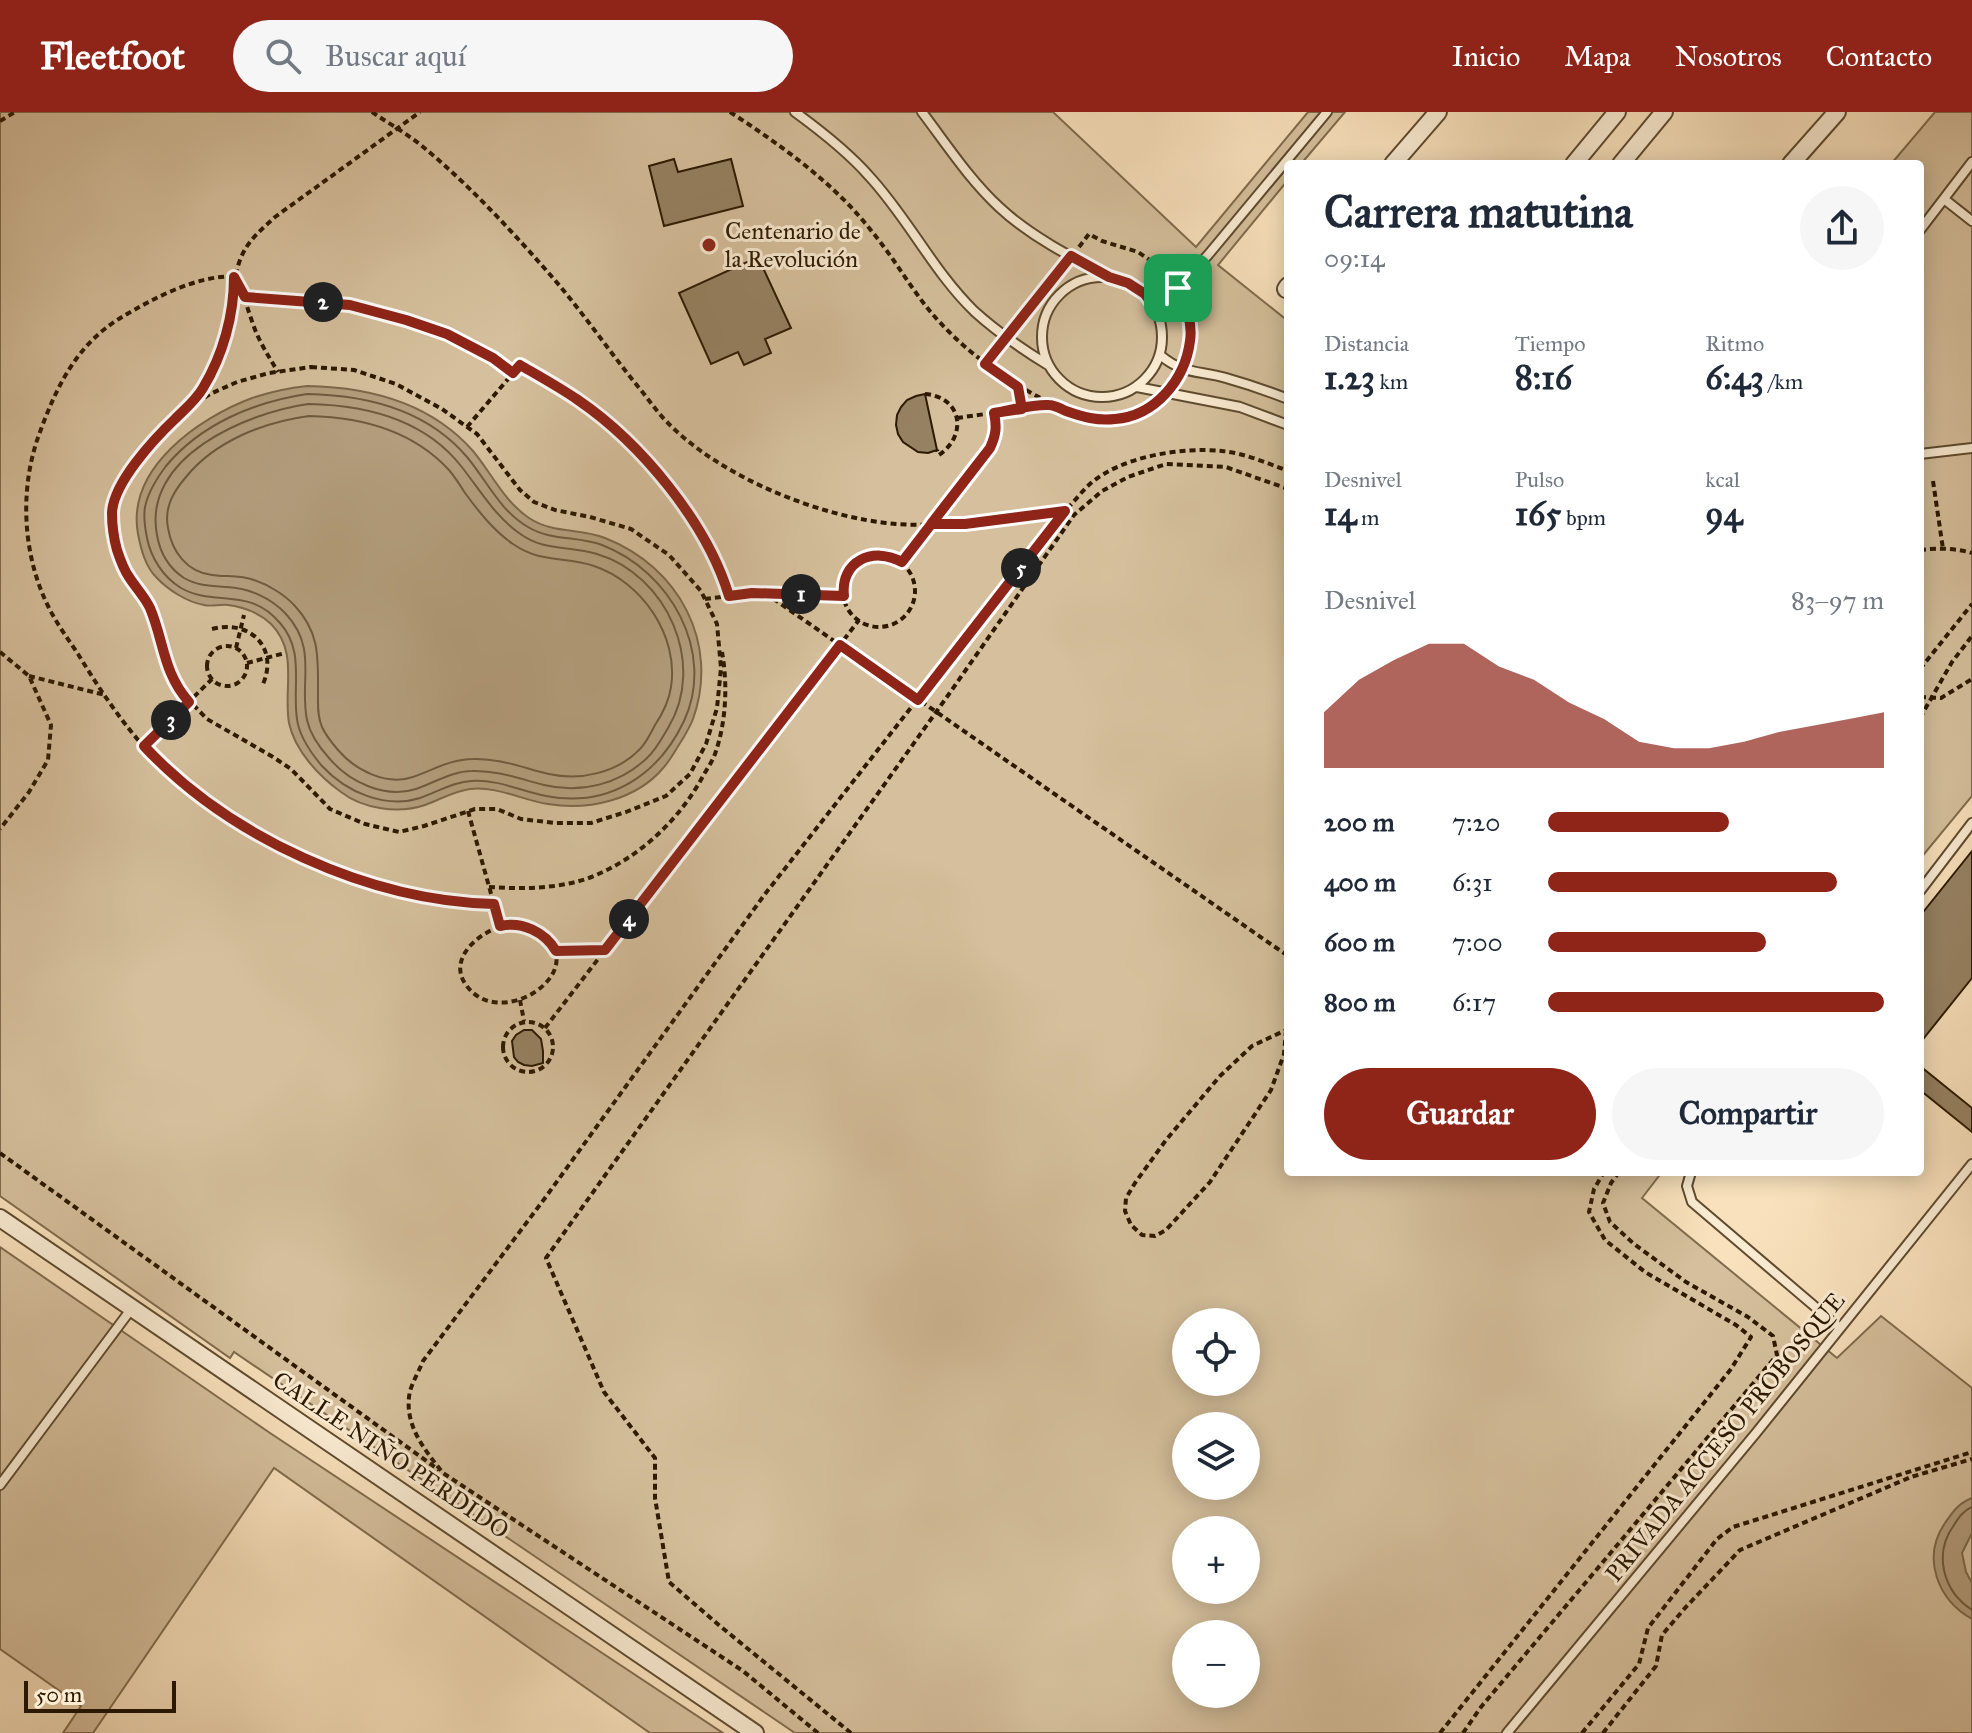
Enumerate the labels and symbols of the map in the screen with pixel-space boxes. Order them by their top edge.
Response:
place label: Centenario de la Revolución [725,216,861,274]
marker: Centenario de la Revolución [700,236,718,254]
pin [1144,254,1212,322]
pin: 2 [303,282,343,322]
pin: 5 [1001,548,1041,588]
pin: 1 [781,574,821,614]
pin: 3 [151,700,191,740]
pin: 4 [609,899,649,939]
street label: PRIVADA ACCESO PROBOSQUE [1599,1286,1851,1588]
street label: CALLE NIÑO PERDIDO [267,1365,515,1545]
scale bar [24,1677,176,1713]

